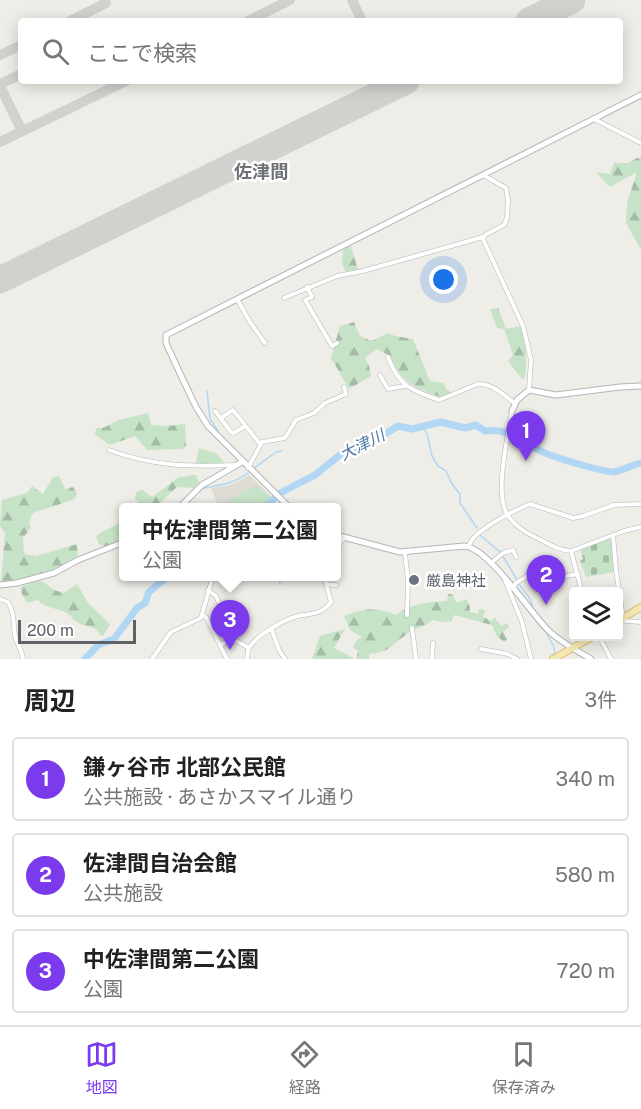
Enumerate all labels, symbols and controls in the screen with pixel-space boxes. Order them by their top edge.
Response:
search box [18,18,623,84]
icon: search [39,35,72,68]
text: ここで検索 [87,40,197,66]
district label: 佐津間 [234,161,288,182]
your location [429,265,458,294]
pin: 1 [506,412,546,461]
water label: 大津川 [336,425,389,464]
popup [119,503,341,581]
text: 中佐津間第二公園 [142,517,318,543]
text: 公園 [142,548,182,572]
pin: 2 [526,556,566,605]
place label: 厳島神社 [426,572,486,589]
marker: 厳島神社 [407,573,421,587]
map controls [569,587,623,641]
button: layers [569,587,623,641]
pin: 3 [210,600,250,650]
scale bar [18,617,136,644]
text: 200 m [27,621,74,640]
text: 周辺 [24,685,76,716]
text: 3件 [584,688,617,712]
text: 鎌ヶ谷市 北部公民館 [83,754,286,780]
text: 1 [41,767,50,791]
text: 340 m [555,767,615,791]
text: 公共施設 · あさかスマイル通り [83,785,357,809]
text: 佐津間自治会館 [83,850,237,876]
text: 2 [39,863,52,887]
text: 580 m [555,863,615,887]
text: 公共施設 [83,881,163,905]
text: 中佐津間第二公園 [83,946,259,972]
text: 3 [39,959,52,983]
text: 720 m [557,959,615,983]
text: 公園 [83,977,123,1001]
tab: 地図 [85,1038,118,1098]
tab: 経路 [288,1038,321,1098]
tab: 保存済み [492,1038,556,1098]

